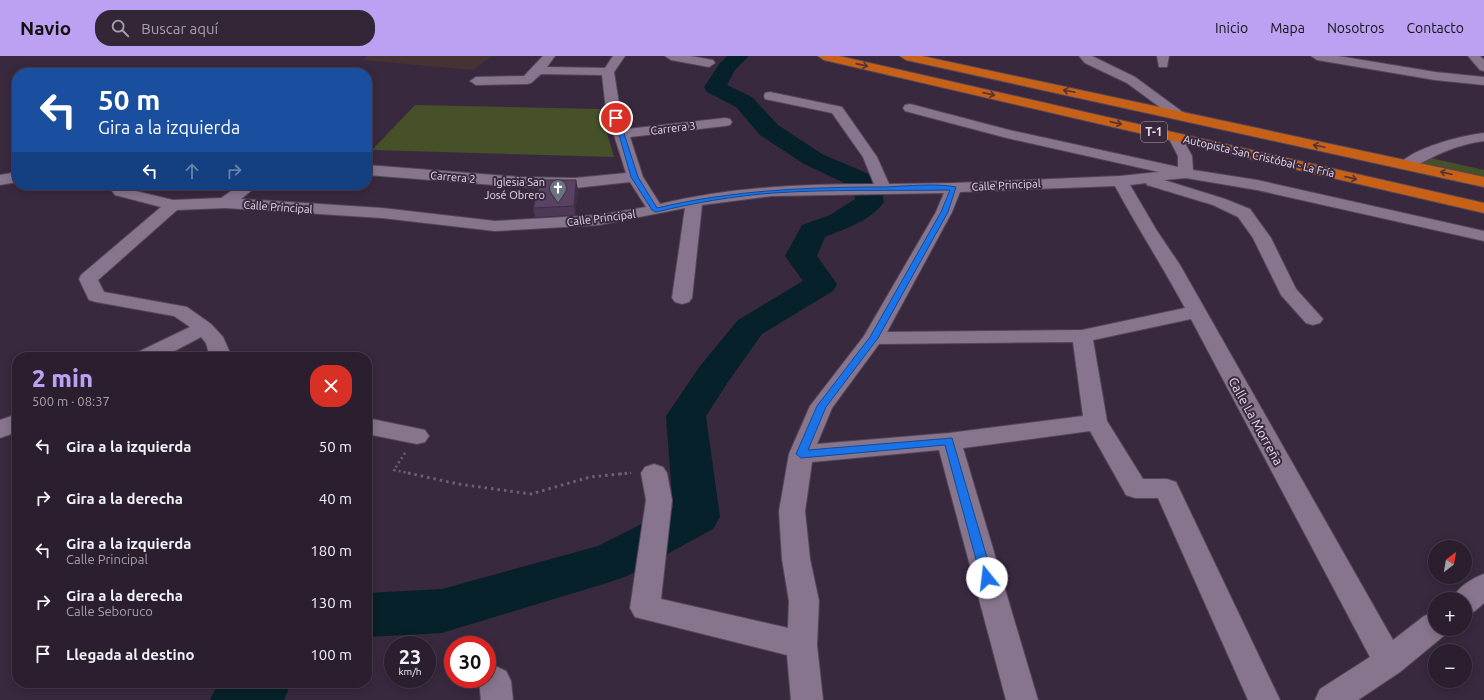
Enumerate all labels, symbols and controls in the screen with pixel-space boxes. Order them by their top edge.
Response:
search box [95,10,375,46]
text: Navio [20,17,71,39]
icon: search [109,17,131,39]
text: Buscar aquí [141,20,218,37]
text: Inicio [1215,20,1248,36]
text: Mapa [1270,20,1305,36]
text: Nosotros [1327,20,1384,36]
text: Contacto [1406,20,1464,36]
one-way arrow [856,61,869,69]
icon: left [32,84,84,136]
text: 50 m [98,84,160,115]
one-way arrow [1063,87,1076,95]
one-way arrow [982,91,995,98]
pin [599,101,633,135]
icon: arrive [605,107,627,129]
text: Gira a la izquierda [98,117,240,137]
street label: Carrera 3 [650,119,696,137]
one-way arrow [1109,120,1122,128]
road number: T-1 [1141,122,1167,142]
street label: Autopista San Cristóbal - La Fría [1182,133,1336,179]
one-way arrow [1313,141,1326,149]
icon: left [139,160,161,182]
icon: ahead [181,160,203,182]
icon: right [223,160,245,182]
street label: Carrera 2 [430,169,476,185]
one-way arrow [1440,169,1453,177]
one-way arrow [1345,174,1358,182]
place label: Iglesia San José Obrero [484,176,545,201]
street label: Calle Principal [971,177,1041,193]
church icon: Iglesia San José Obrero [548,178,568,203]
street label: Calle Principal [243,199,313,215]
street label: Calle Principal [566,208,636,228]
text: 2 min [32,365,93,392]
button: close [310,365,352,407]
street label: Calle La Morreña [1226,375,1286,467]
text: 500 m · 08:37 [32,394,110,408]
icon: left [32,435,54,457]
text: Gira a la izquierda [66,438,192,455]
text: 50 m [319,438,352,455]
icon: right [32,487,54,509]
text: Gira a la derecha [66,490,183,507]
text: 40 m [319,490,352,507]
text: Gira a la izquierda [66,535,192,552]
icon: left [32,539,54,561]
north arrow [1428,540,1472,584]
map controls [1428,540,1472,688]
text: 180 m [310,542,352,559]
text: Calle Principal [66,552,148,566]
position arrow [966,557,1008,599]
text: Gira a la derecha [66,587,183,604]
icon: right [32,591,54,613]
button: + [1428,592,1472,636]
text: 130 m [310,594,352,611]
text: Calle Seboruco [66,604,153,618]
speed limit sign: 30 [444,636,496,688]
icon: arrive [32,643,54,665]
button: − [1428,644,1472,688]
text: 23 [399,645,421,668]
text: Llegada al destino [66,646,195,663]
text: 100 m [310,646,352,663]
text: km/h [398,666,422,677]

